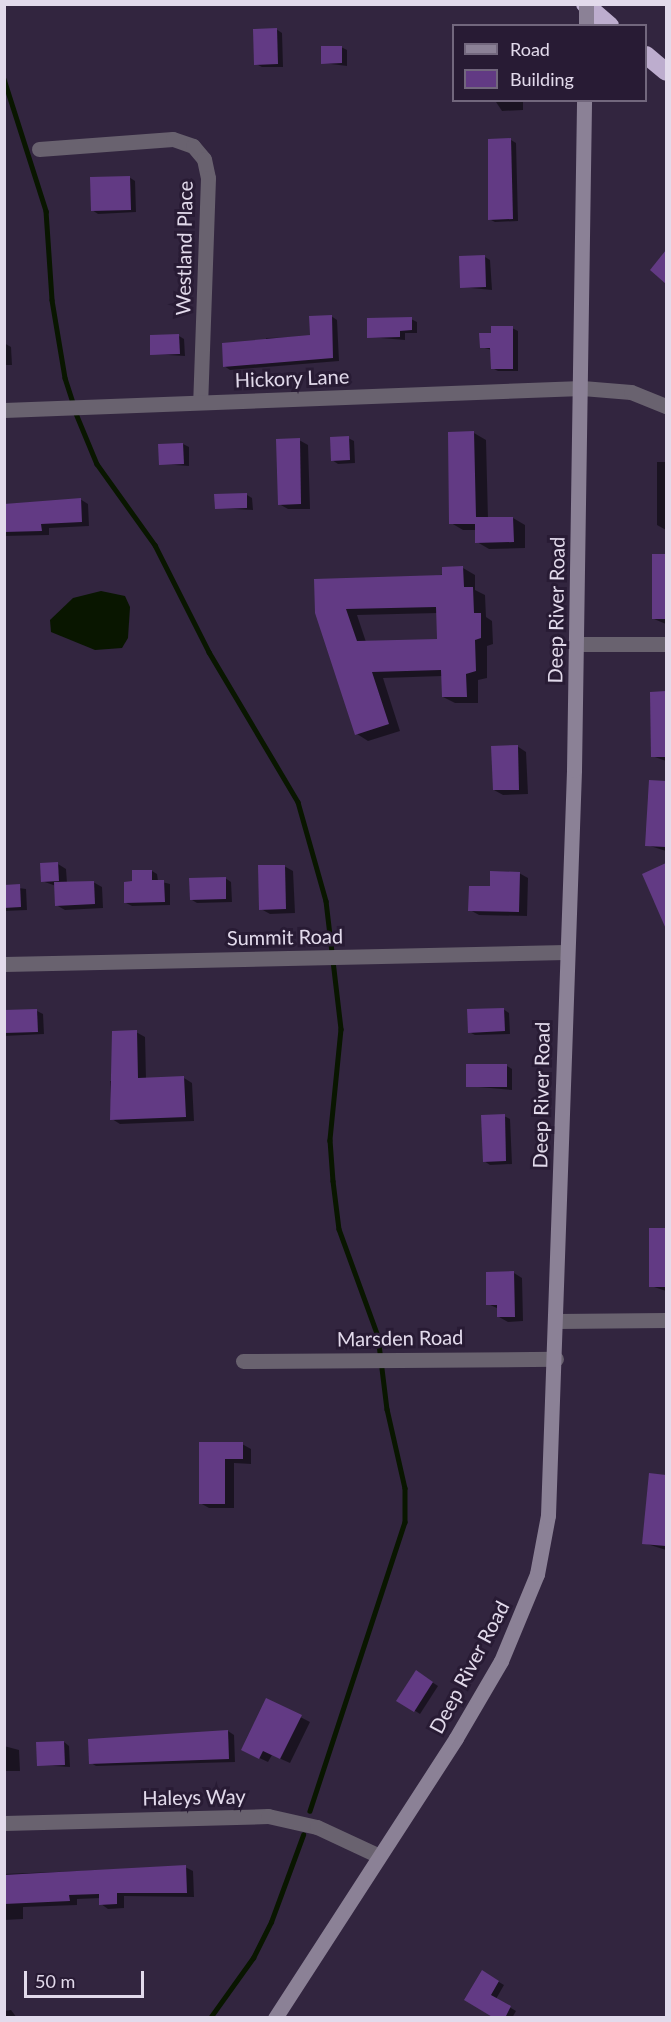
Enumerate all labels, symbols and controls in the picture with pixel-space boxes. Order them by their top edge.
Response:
legend [452,24,647,102]
text: Road [510,38,550,60]
text: Building [510,68,574,90]
street label: Westland Place [171,180,197,316]
street label: Hickory Lane [234,364,350,392]
street label: Deep River Road [543,536,569,684]
street label: Summit Road [227,924,343,950]
street label: Deep River Road [528,1021,554,1169]
street label: Marsden Road [337,1325,463,1351]
street label: Deep River Road [424,1596,514,1738]
street label: Haleys Way [142,1784,246,1810]
scale bar [27,1959,147,1997]
text: 50 m [35,1970,75,1992]

